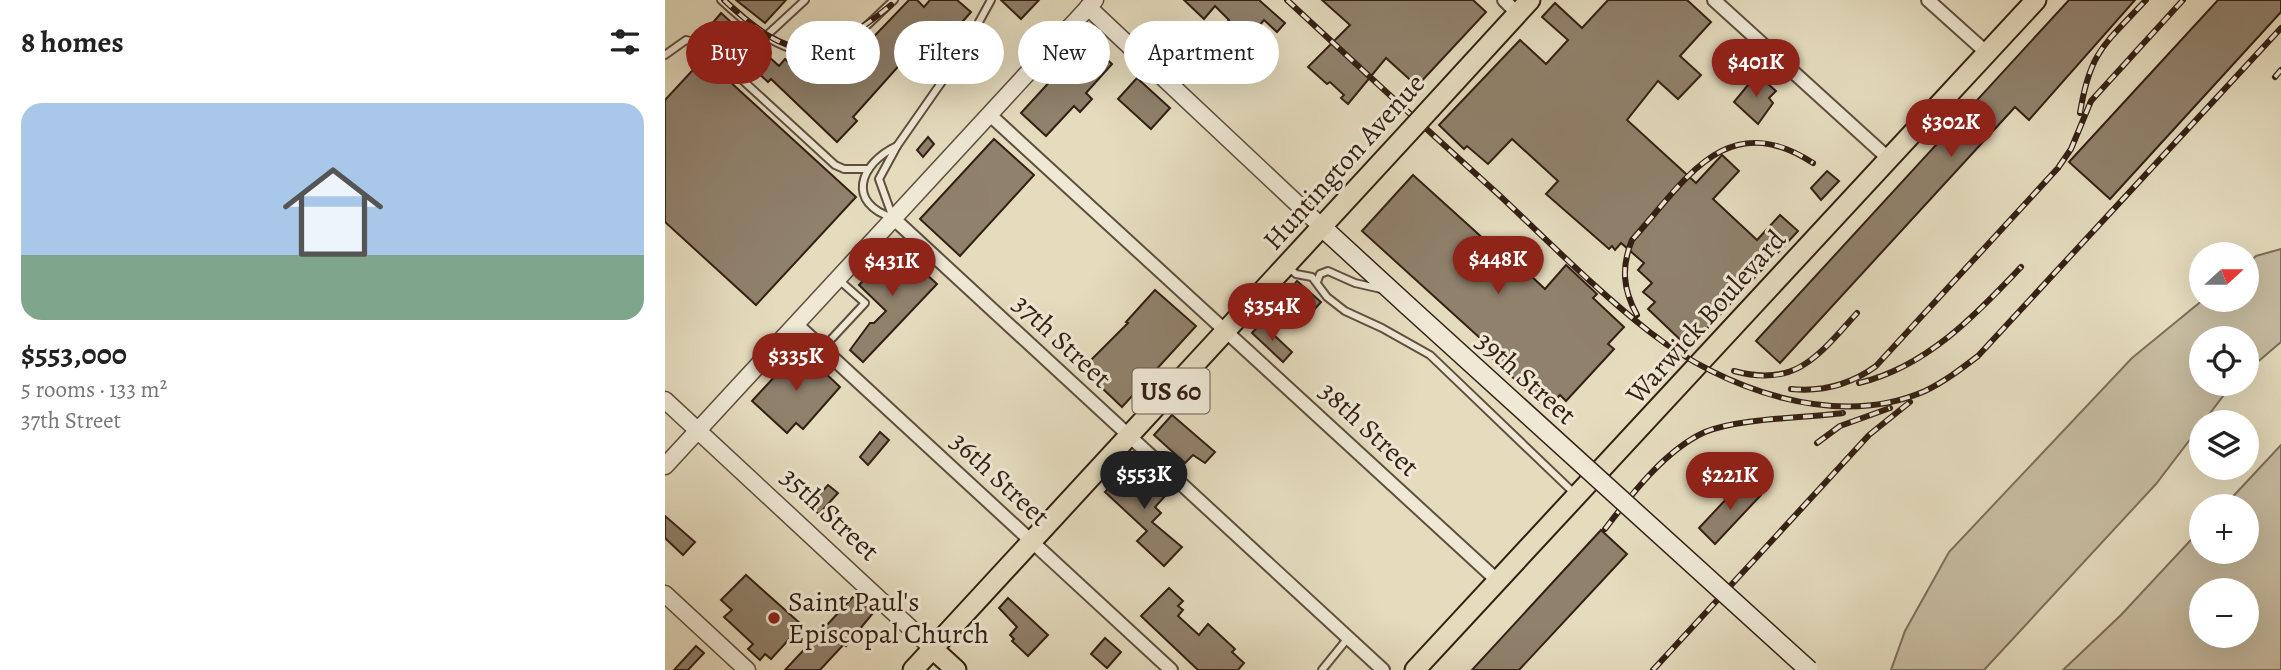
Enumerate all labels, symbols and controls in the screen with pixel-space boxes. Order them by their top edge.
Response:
chip: Buy [686,21,772,84]
chip: Rent [786,21,880,84]
chip: Filters [894,21,1004,84]
chip: New [1018,21,1110,84]
chip: Apartment [1124,21,1279,84]
text: 8 homes [21,22,124,62]
icon: filters [606,23,644,61]
pin: $401K [1707,40,1805,99]
text: $401K [1728,46,1784,77]
street label: Huntington Avenue [1254,65,1434,259]
pin: $302K [1902,100,2000,159]
text: $302K [1922,106,1980,137]
icon: home [270,149,396,275]
street label: Warwick Boulevard [1617,221,1795,413]
pin: $448K [1449,236,1547,296]
pin: $431K [843,238,941,298]
north arrow [2189,242,2259,312]
map controls [2189,242,2259,648]
text: $448K [1469,243,1527,274]
text: $431K [865,245,919,276]
pin: $354K [1223,284,1321,343]
street label: 37th Street [1004,286,1120,396]
text: $354K [1244,290,1300,321]
street label: 39th Street [1468,323,1584,433]
button: locate [2189,326,2259,396]
text: $553,000 [21,334,127,374]
pin: $335K [747,334,845,393]
text: $335K [768,340,824,371]
road number: US 60 [1133,368,1209,414]
street label: 38th Street [1311,373,1427,485]
text: 5 rooms · 133 m² [21,374,167,405]
text: 37th Street [21,405,121,436]
button: layers [2189,410,2259,480]
street label: 36th Street [942,423,1058,535]
pin: $553K [1095,452,1193,511]
pin: $221K [1681,452,1779,512]
street label: 35th Street [772,458,888,570]
text: $553K [1116,458,1172,489]
text: $221K [1702,459,1758,490]
button: + [2189,494,2259,564]
button: − [2189,578,2259,648]
place label: Saint Paul's Episcopal Church [788,583,989,653]
marker: Saint Paul's Episcopal Church [766,610,782,626]

